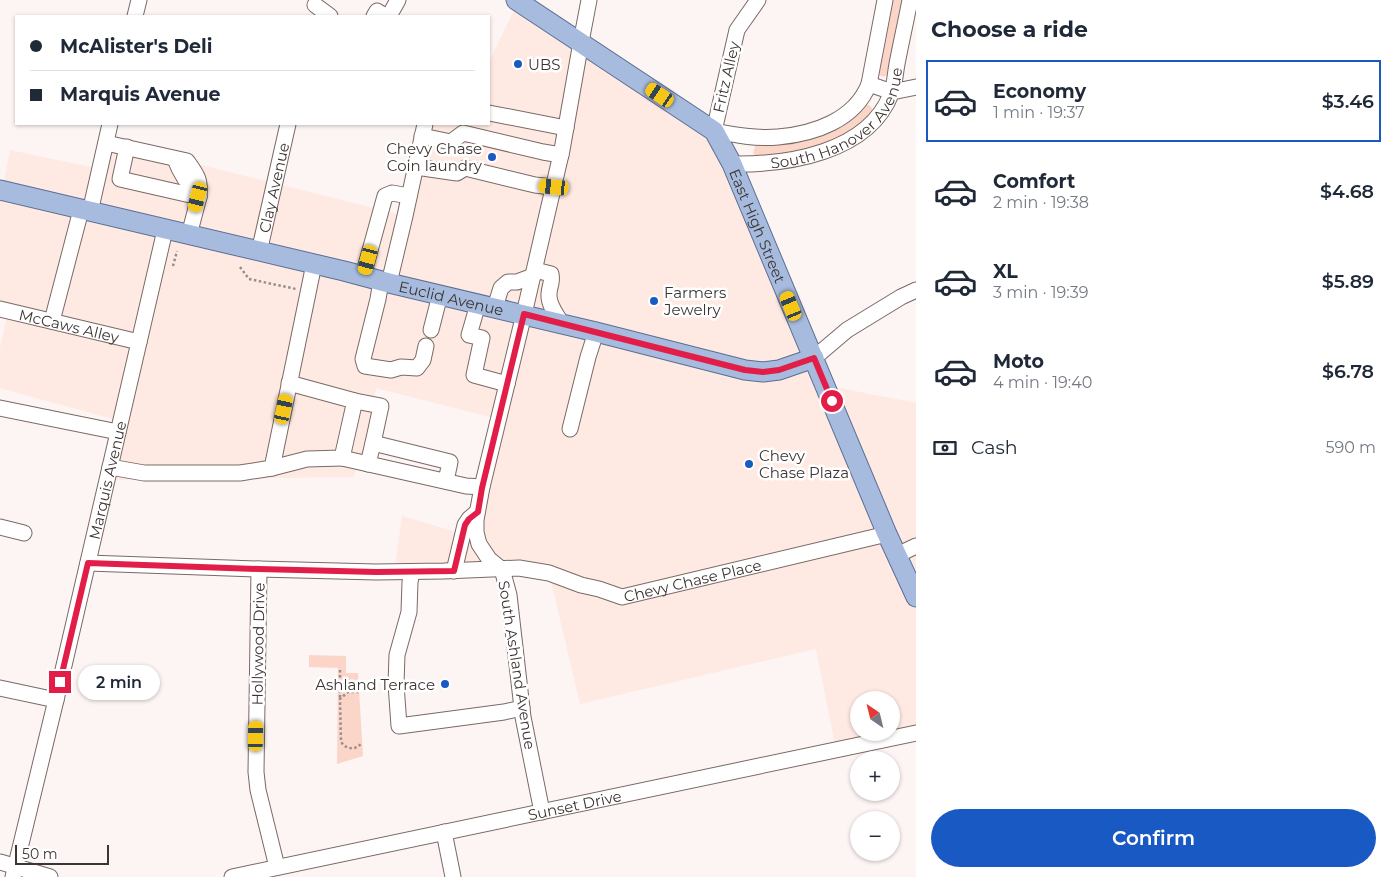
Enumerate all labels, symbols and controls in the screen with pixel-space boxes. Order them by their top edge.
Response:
text: Choose a ride [931,16,1088,43]
text: McAlister's Deli [60,35,213,58]
street label: Fritz Alley [709,39,744,115]
place label: UBS [528,55,560,74]
marker: UBS [512,58,524,70]
street label: South Hanover Avenue [769,66,906,172]
icon: car [933,79,978,124]
car [643,80,676,110]
text: Economy [993,80,1086,103]
text: Marquis Avenue [60,83,221,106]
text: $3.46 [1322,90,1374,113]
text: 1 min · 19:37 [993,103,1085,122]
place label: Chevy Chase Coin laundry [386,139,483,175]
street label: Clay Avenue [254,141,293,235]
marker: Chevy Chase Coin laundry [486,151,498,163]
street label: East High Street [726,166,790,286]
icon: car [933,169,978,214]
text: Comfort [993,170,1075,193]
car [538,178,569,196]
text: $4.68 [1320,180,1374,203]
car [187,181,208,213]
text: 2 min · 19:38 [993,193,1089,212]
car [356,244,379,276]
icon: car [933,259,978,304]
text: XL [993,260,1018,283]
text: $5.89 [1322,270,1374,293]
street label: Euclid Avenue [397,276,506,319]
place label: Farmers Jewelry [663,283,726,319]
text: 3 min · 19:39 [993,283,1088,302]
car [778,289,803,323]
marker: Farmers Jewelry [648,295,660,307]
street label: McCaws Alley [17,304,122,347]
icon: car [933,349,978,394]
text: Moto [993,350,1044,373]
text: $6.78 [1322,360,1374,383]
text: 4 min · 19:40 [993,373,1092,392]
route start [821,390,843,412]
car [273,393,294,425]
street label: Marquis Avenue [84,419,130,541]
icon: cash [931,434,959,462]
text: Cash [971,436,1018,459]
text: 590 m [1325,438,1376,457]
place label: Chevy Chase Plaza [759,446,849,482]
marker: Chevy Chase Plaza [743,458,755,470]
street label: Chevy Chase Place [622,555,763,606]
street label: South Ashland Avenue [494,579,540,751]
street label: Hollywood Drive [247,582,269,706]
callout: 2 min [78,664,160,700]
route end [49,671,71,693]
text: 2 min [96,673,142,692]
place label: Ashland Terrace [315,675,435,694]
marker: Ashland Terrace [439,678,451,690]
north arrow [850,691,900,741]
map controls [850,691,900,861]
car [248,721,263,751]
button: + [850,751,900,801]
street label: Sunset Drive [526,786,623,824]
button: Confirm [931,809,1376,867]
button: − [850,811,900,861]
scale bar [15,842,109,865]
text: 50 m [22,845,58,863]

